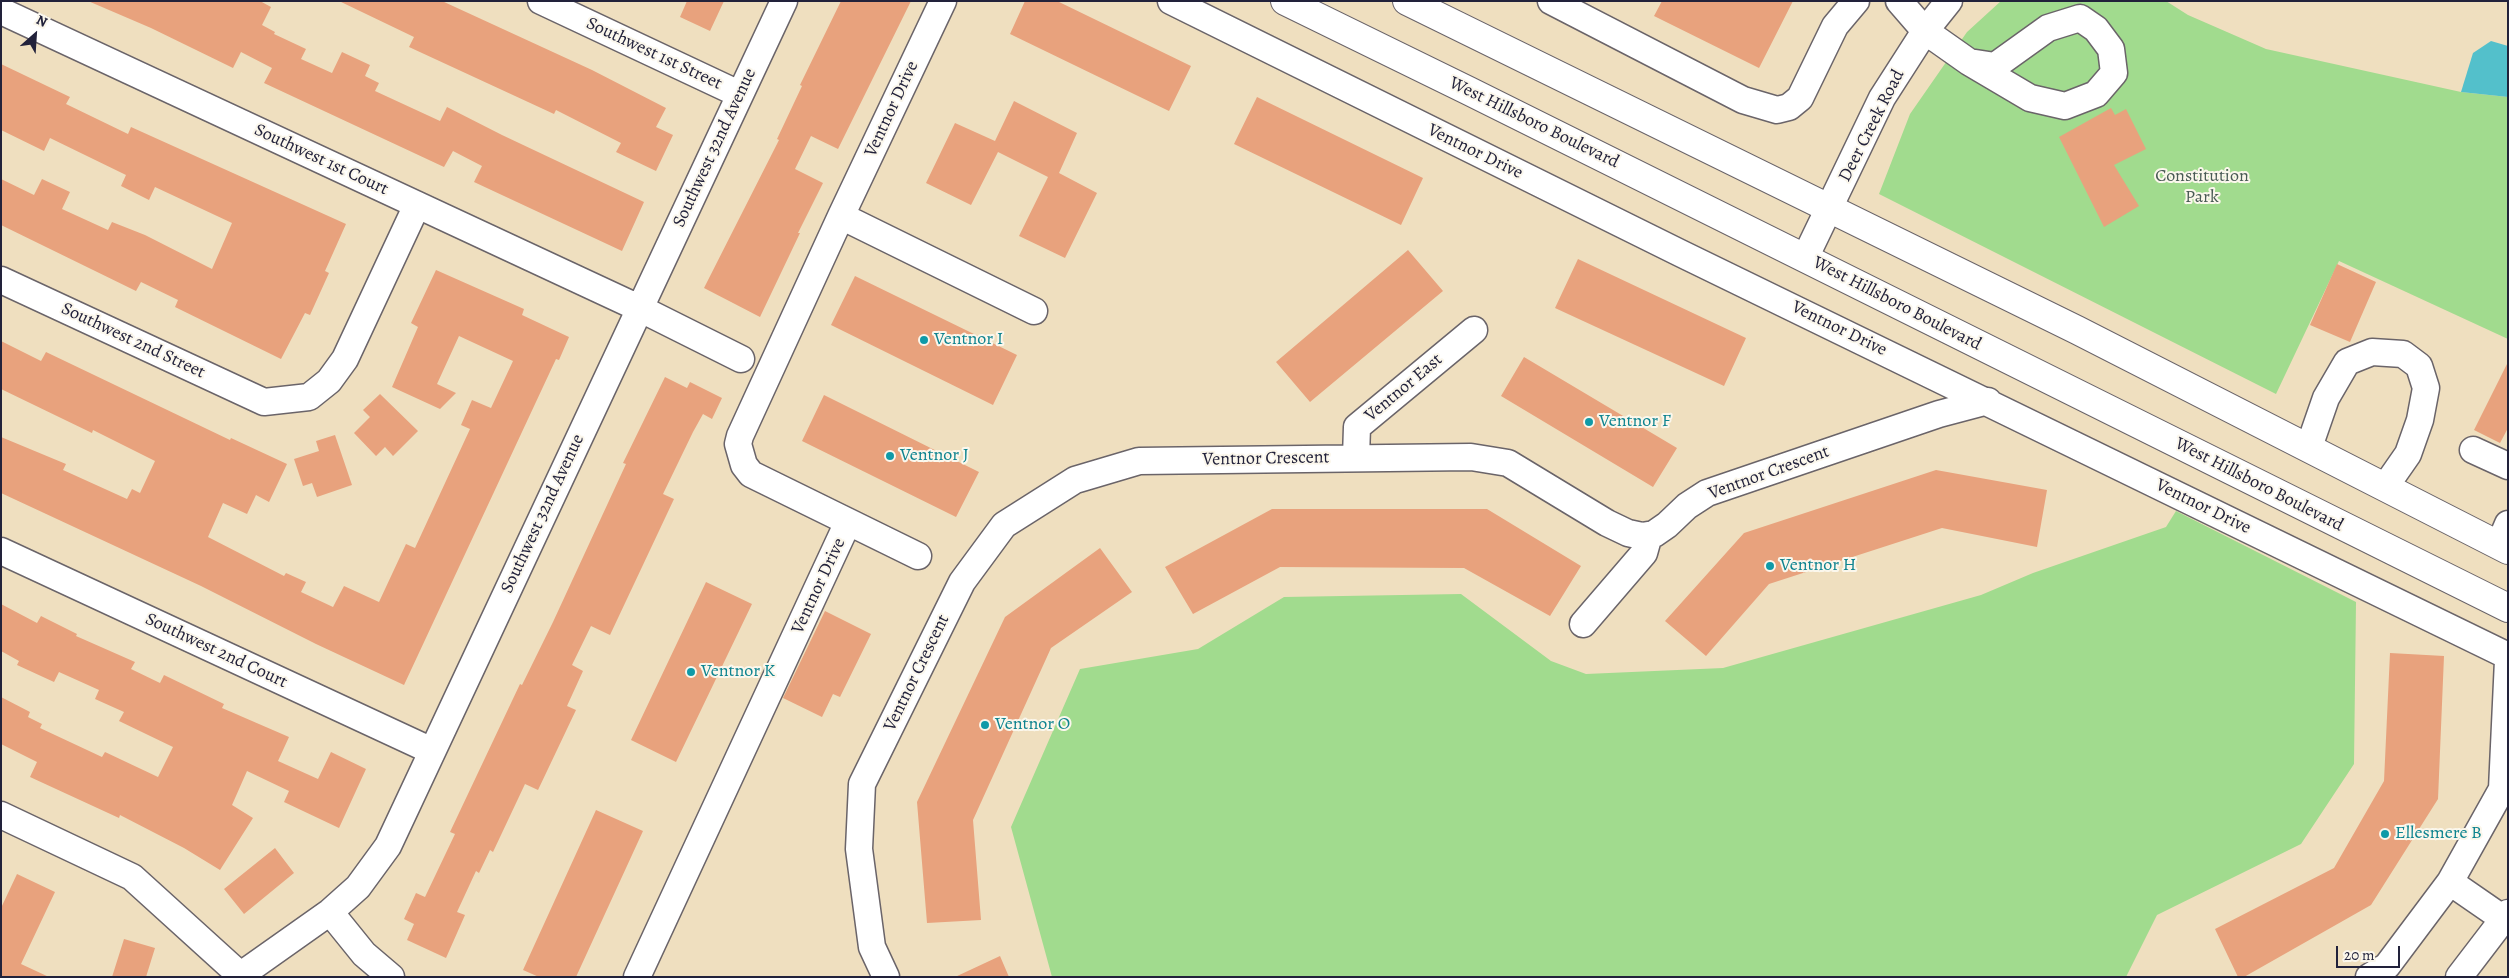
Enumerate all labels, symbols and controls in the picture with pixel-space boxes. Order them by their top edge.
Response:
north arrow [10,10,60,60]
text: N [33,10,51,32]
street label: Southwest 1st Street [583,13,725,95]
street label: Ventnor Drive [860,58,924,160]
street label: Southwest 32nd Avenue [669,65,761,231]
street label: Deer Creek Road [1834,66,1910,186]
street label: West Hillsboro Boulevard [1446,72,1622,174]
street label: Southwest 1st Court [250,119,392,201]
street label: Ventnor Drive [1424,120,1526,184]
park label: Constitution Park [2155,166,2249,208]
street label: West Hillsboro Boulevard [1809,252,1985,356]
street label: Ventnor Drive [1788,297,1890,361]
street label: Southwest 2nd Street [58,298,208,384]
place label: Ventnor I [934,329,1003,351]
marker: Ventnor I [918,334,930,346]
street label: Ventnor East [1361,349,1447,427]
place label: Ventnor F [1599,411,1671,433]
marker: Ventnor F [1583,416,1595,428]
street label: Southwest 32nd Avenue [497,431,589,597]
street label: West Hillsboro Boulevard [2171,433,2347,537]
street label: Ventnor Crescent [1706,441,1832,505]
place label: Ventnor J [900,445,969,467]
street label: Ventnor Crescent [1202,447,1330,471]
marker: Ventnor J [884,450,896,462]
street label: Ventnor Drive [2152,475,2254,539]
street label: Ventnor Drive [787,535,851,637]
place label: Ventnor H [1780,555,1856,577]
marker: Ventnor H [1764,560,1776,572]
street label: Southwest 2nd Court [141,609,291,693]
street label: Ventnor Crescent [879,611,955,735]
place label: Ventnor K [701,661,775,683]
marker: Ventnor K [685,666,697,678]
place label: Ventnor O [995,714,1070,736]
marker: Ventnor O [979,719,991,731]
place label: Ellesmere B [2395,823,2482,845]
marker: Ellesmere B [2379,828,2391,840]
scale bar [2339,936,2403,968]
text: 20 m [2344,945,2375,965]

